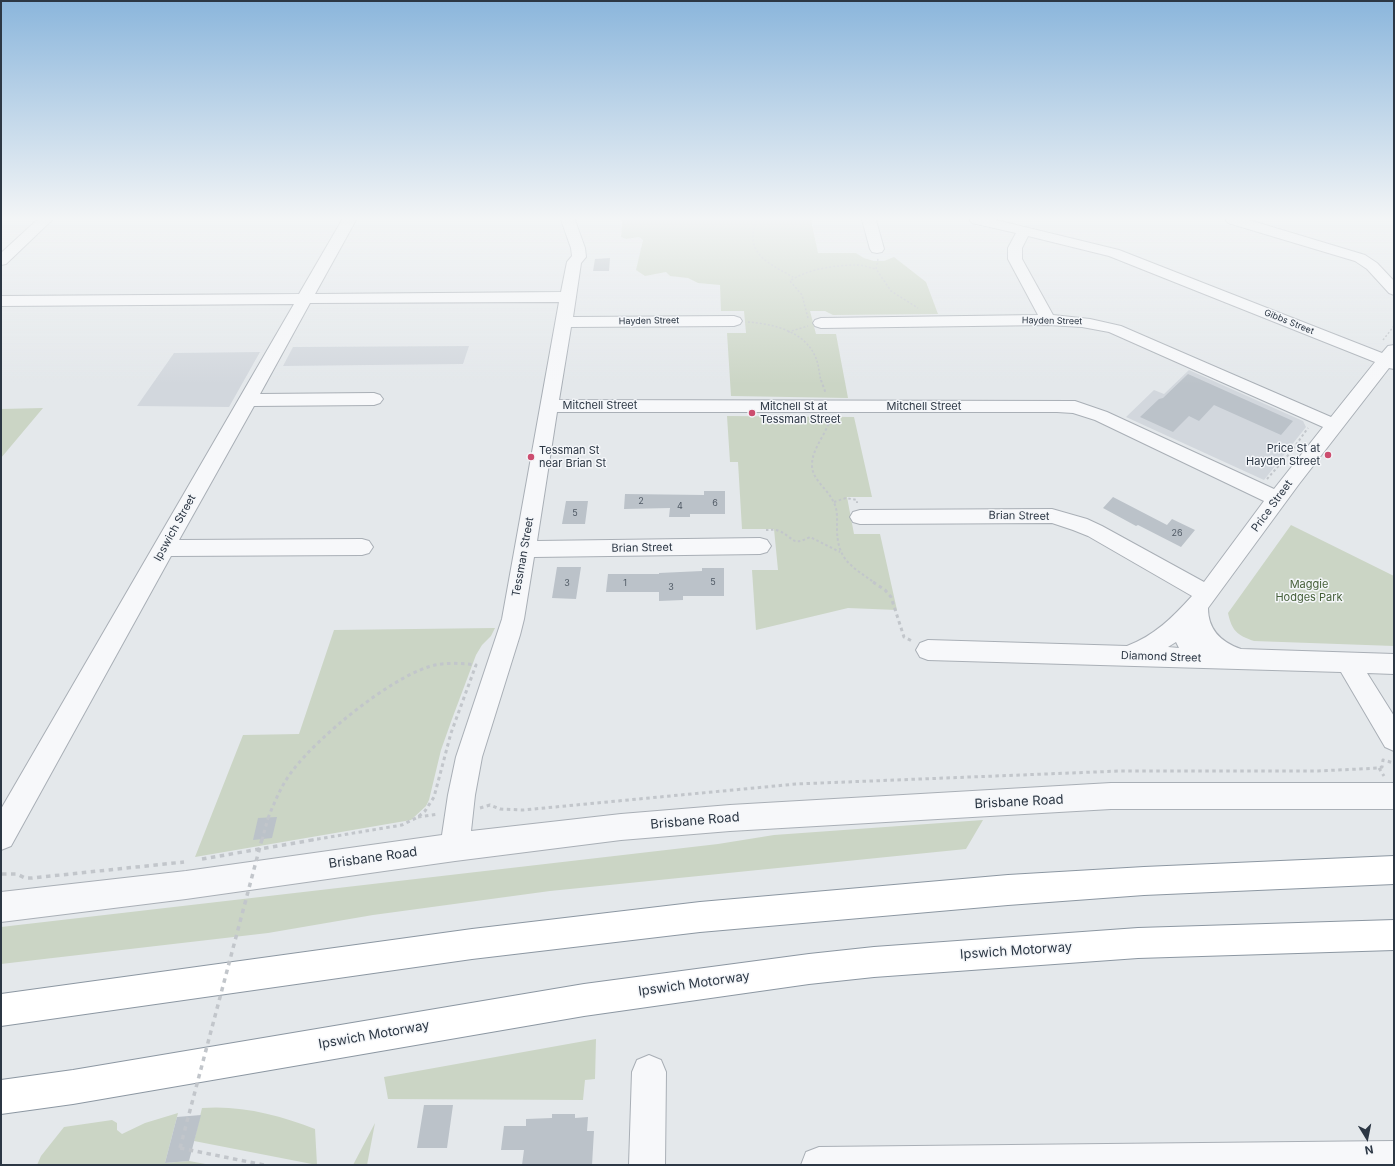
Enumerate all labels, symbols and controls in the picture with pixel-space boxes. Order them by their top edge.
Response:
street label: Gibbs Street [1263,307,1315,337]
street label: Hayden Street [619,315,679,327]
street label: Hayden Street [1022,315,1082,327]
street label: Mitchell Street [563,399,637,413]
place label: Mitchell St at Tessman Street [760,400,841,426]
street label: Mitchell Street [887,400,961,414]
marker: Mitchell St at Tessman Street [747,408,757,418]
place label: Price St at Hayden Street [1246,442,1320,468]
place label: Tessman St near Brian St [539,444,606,470]
marker: Price St at Hayden Street [1323,450,1333,460]
marker: Tessman St near Brian St [526,452,536,462]
street label: Price Street [1249,478,1295,534]
street label: Ipswich Street [151,492,199,564]
house number: 2 [638,496,644,506]
house number: 6 [712,498,718,508]
house number: 4 [677,501,683,511]
house number: 5 [572,508,578,518]
street label: Brian Street [988,509,1050,523]
street label: Tessman Street [509,516,537,598]
house number: 26 [1171,528,1183,538]
street label: Brian Street [611,541,673,555]
house number: 5 [710,577,716,587]
house number: 3 [564,578,570,588]
house number: 1 [623,578,627,588]
park label: Maggie Hodges Park [1275,578,1343,604]
house number: 3 [668,582,674,592]
street label: Diamond Street [1121,649,1201,665]
street label: Brisbane Road [974,792,1064,812]
street label: Brisbane Road [650,809,740,833]
street label: Brisbane Road [328,844,418,872]
street label: Ipswich Motorway [959,939,1073,963]
street label: Ipswich Motorway [637,968,751,1000]
street label: Ipswich Motorway [317,1018,431,1052]
north arrow [1347,1118,1387,1158]
text: N [1364,1142,1374,1157]

